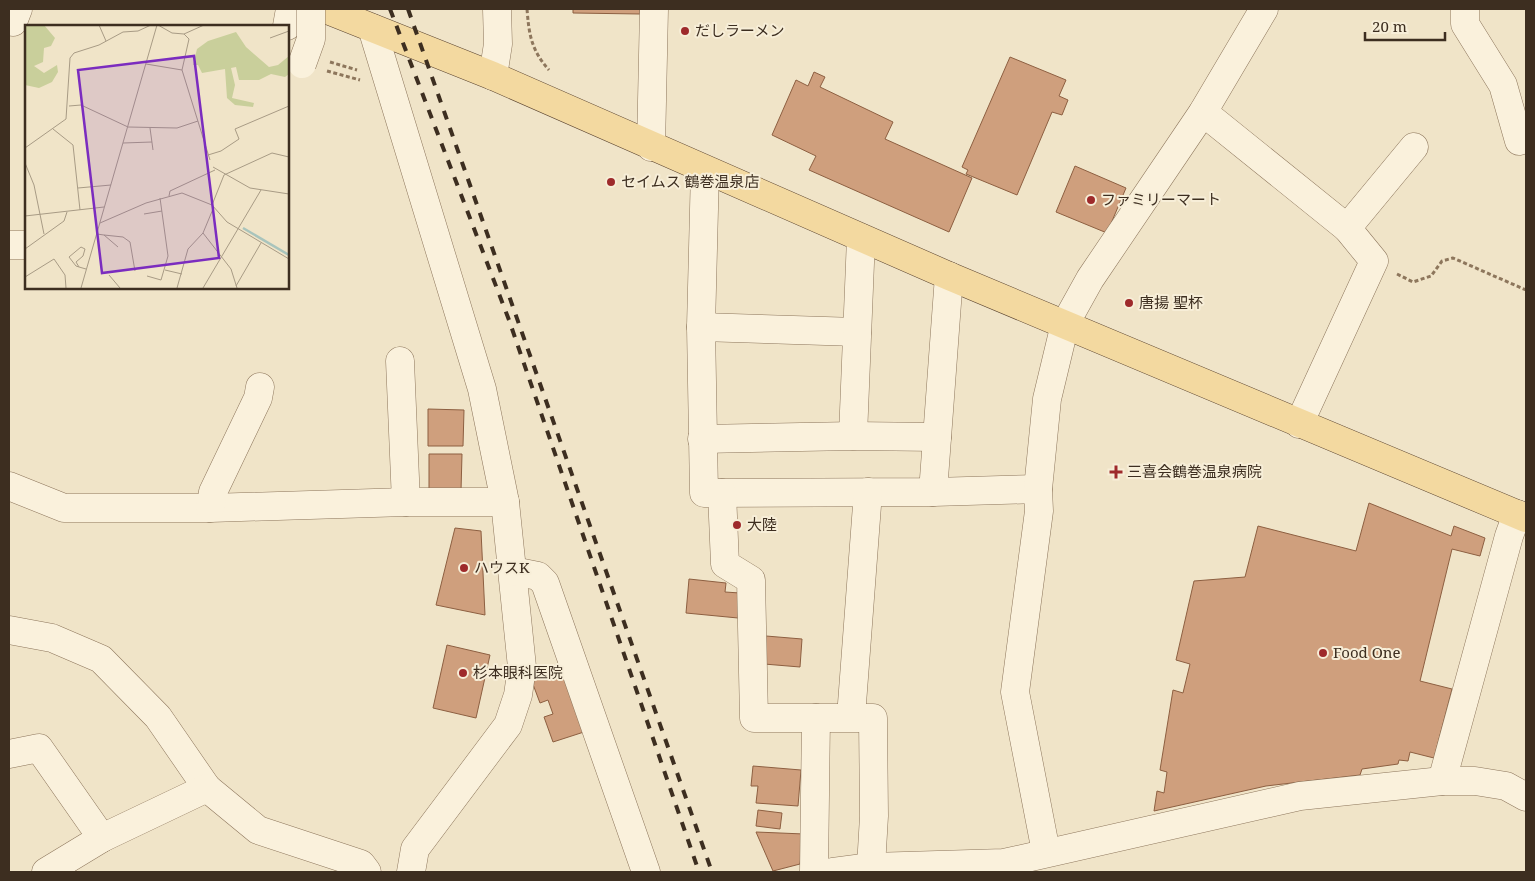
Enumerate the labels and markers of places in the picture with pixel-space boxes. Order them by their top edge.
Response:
place label: だしラーメン [695,20,784,40]
marker: だしラーメン [679,25,691,37]
place label: セイムス 鶴巻温泉店 [621,171,760,191]
marker: セイムス 鶴巻温泉店 [605,176,617,188]
place label: ファミリーマート [1101,189,1221,209]
marker: ファミリーマート [1085,194,1097,206]
place label: 唐揚 聖杯 [1139,292,1203,312]
marker: 唐揚 聖杯 [1123,297,1135,309]
place label: 三喜会鶴巻温泉病院 [1127,461,1262,481]
marker: 三喜会鶴巻温泉病院 [1109,465,1123,479]
place label: 大陸 [747,514,777,534]
marker: 大陸 [731,519,743,531]
place label: ハウスK [474,557,530,577]
marker: ハウスK [458,562,470,574]
place label: Food One [1333,642,1401,662]
marker: Food One [1317,647,1329,659]
place label: 杉本眼科医院 [473,662,563,682]
marker: 杉本眼科医院 [457,667,469,679]

